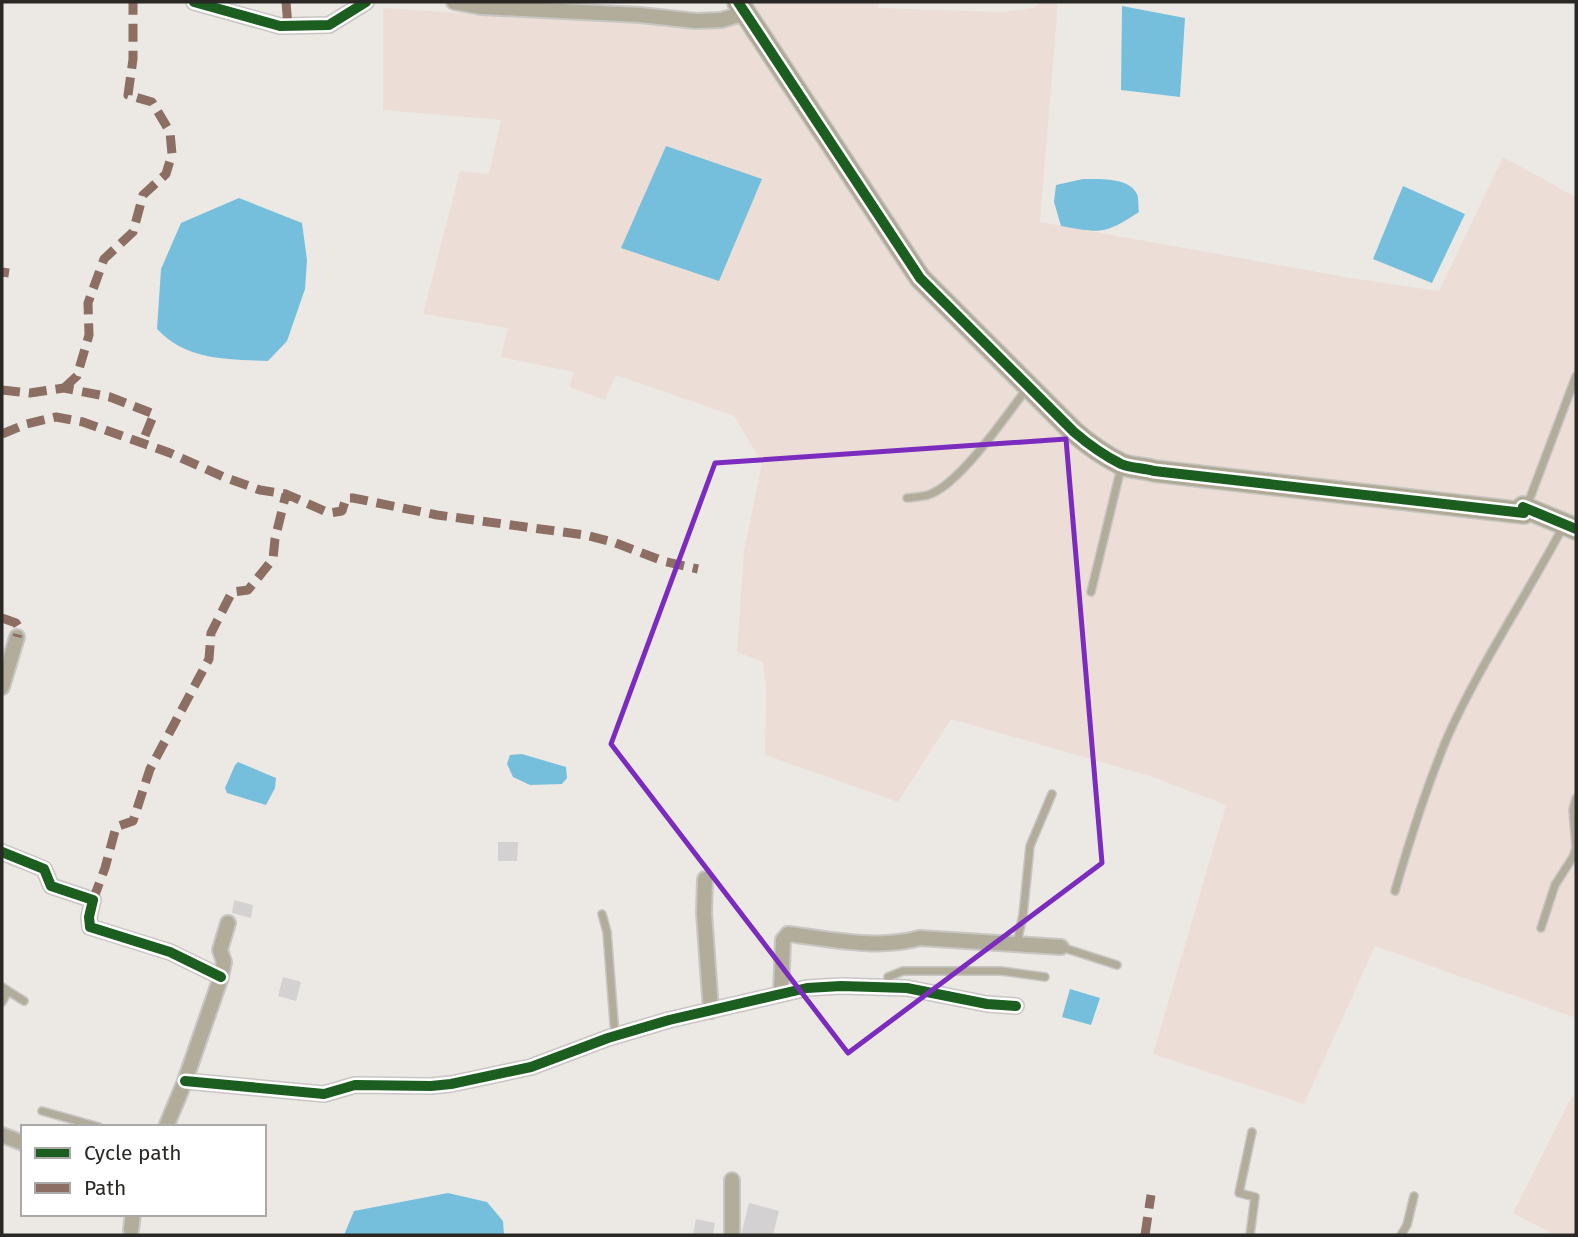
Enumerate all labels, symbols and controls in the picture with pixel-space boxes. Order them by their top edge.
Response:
legend [21,1125,266,1216]
text: Cycle path [84,1140,182,1166]
text: Path [84,1175,126,1201]

